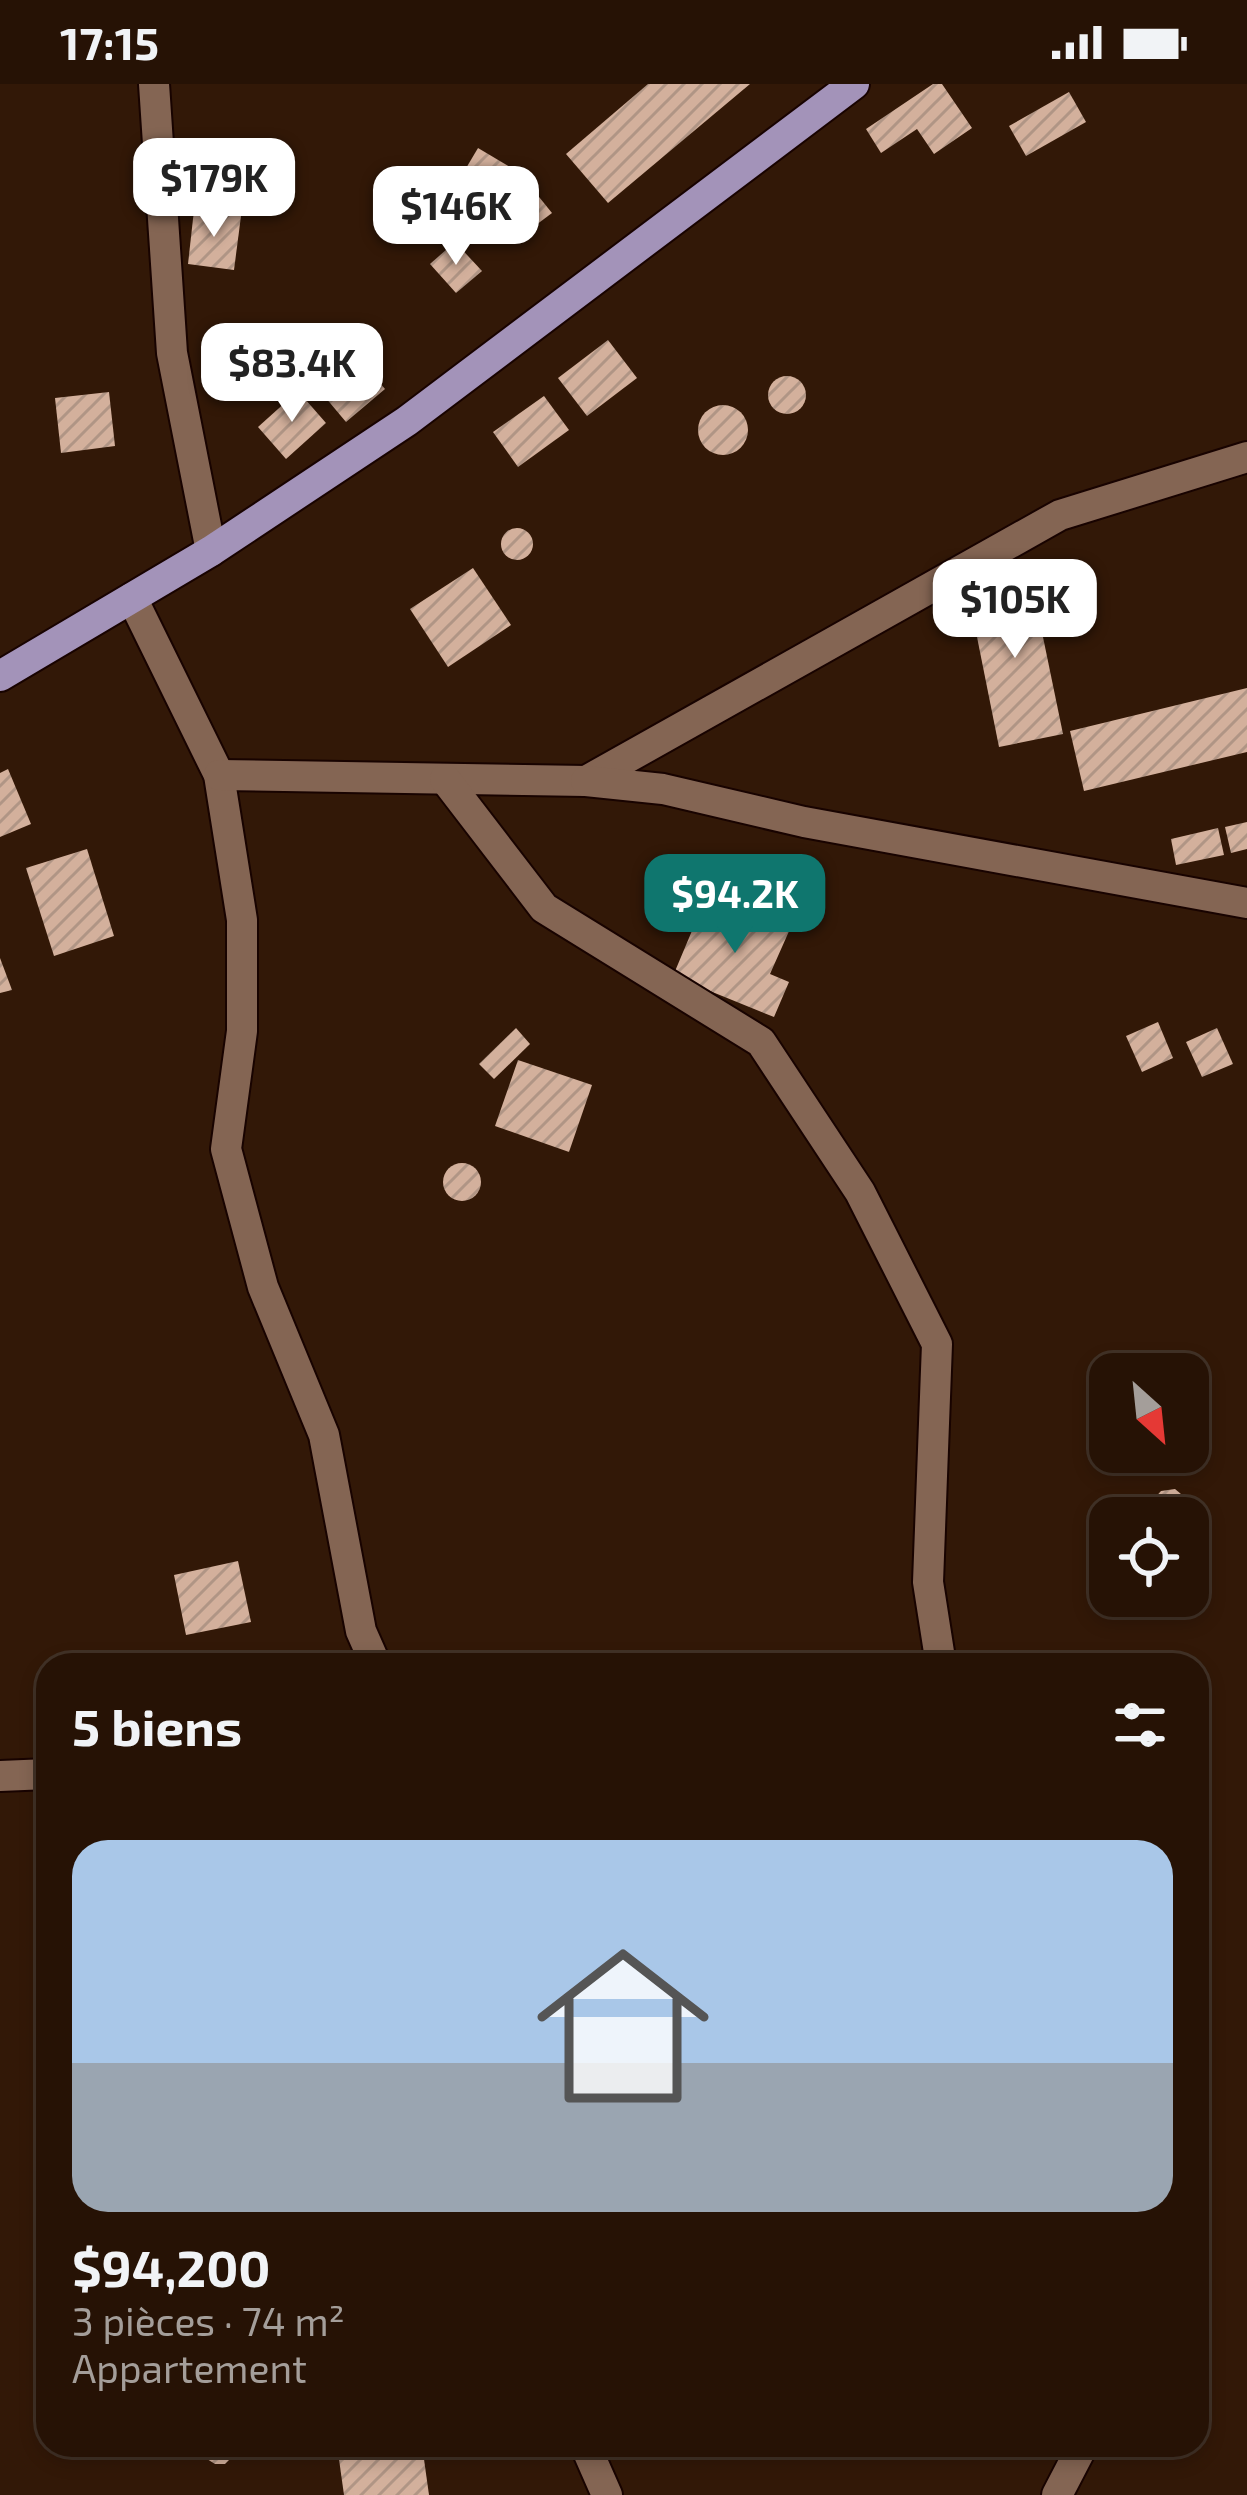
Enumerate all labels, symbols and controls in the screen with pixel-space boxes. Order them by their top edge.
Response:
text: 17:15 [60,15,159,69]
pin: $179K [130,138,298,240]
text: $179K [160,153,268,200]
pin: $146K [372,166,540,268]
text: $146K [400,181,512,228]
pin: $83.4K [194,323,390,425]
text: $83.4K [228,338,356,385]
pin: $105K [931,559,1099,661]
text: $105K [960,574,1070,621]
pin: $94.2K [637,854,833,956]
text: $94.2K [671,869,799,916]
north arrow [1089,1353,1209,1473]
map controls [1089,1353,1209,1617]
button: locate [1089,1497,1209,1617]
icon: filters [1107,1692,1173,1758]
text: 5 biens [72,1695,242,1756]
icon: home [515,1918,731,2134]
text: $94,200 [72,2236,271,2297]
text: 3 pièces · 74 m² [72,2297,345,2344]
text: Appartement [72,2344,307,2391]

